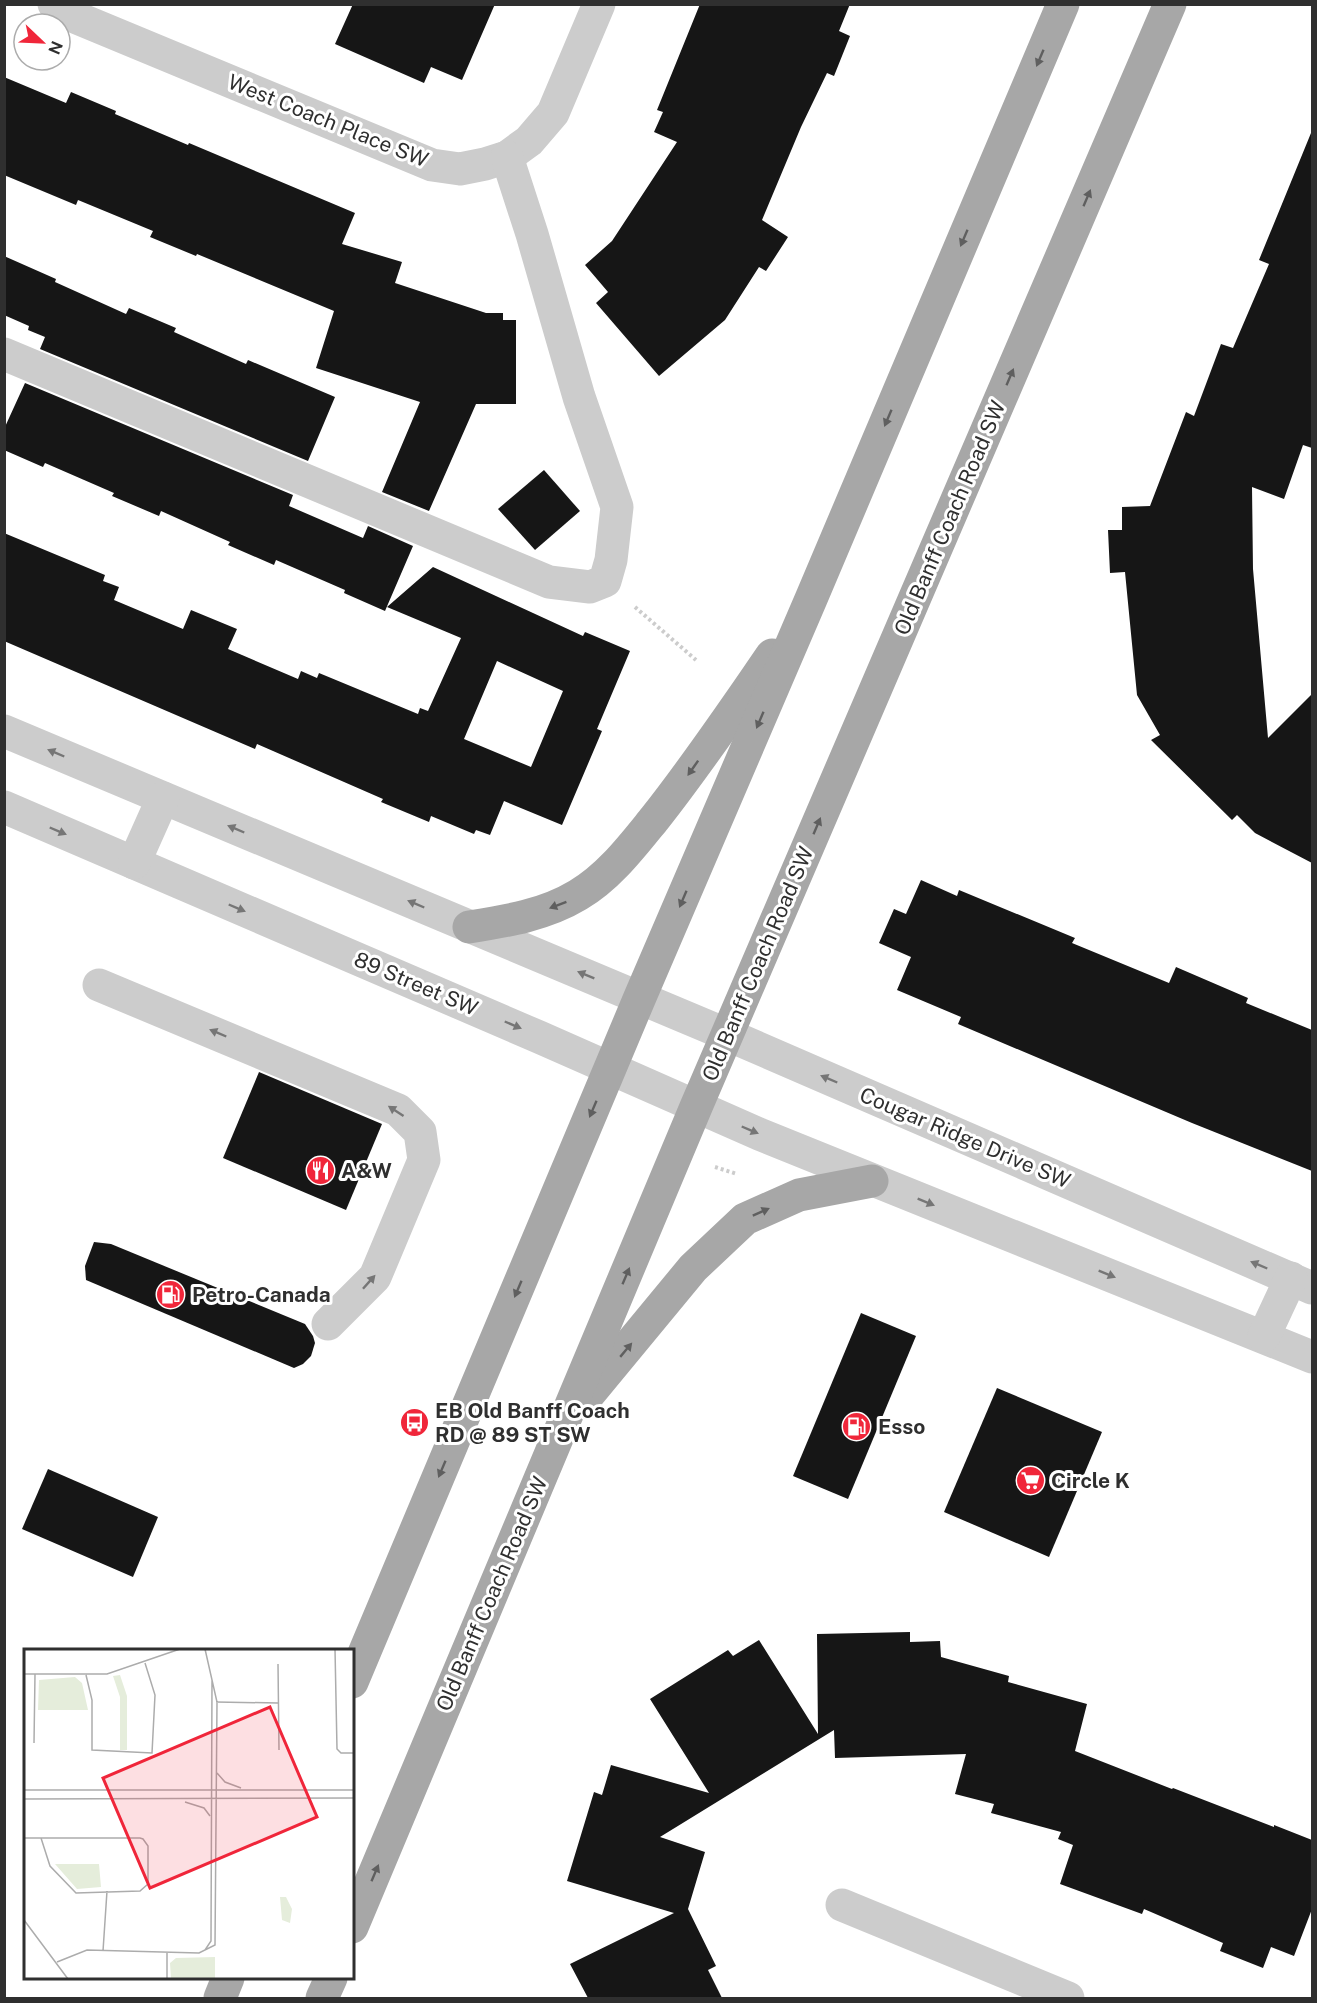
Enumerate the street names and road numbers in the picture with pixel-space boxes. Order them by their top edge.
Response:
street label: West Coach Place SW [224,69,432,172]
street label: Old Banff Coach Road SW [889,397,1010,639]
street label: Old Banff Coach Road SW [697,843,818,1085]
street label: 89 Street SW [351,946,482,1021]
street label: Cougar Ridge Drive SW [856,1082,1074,1193]
street label: Old Banff Coach Road SW [431,1473,552,1715]

